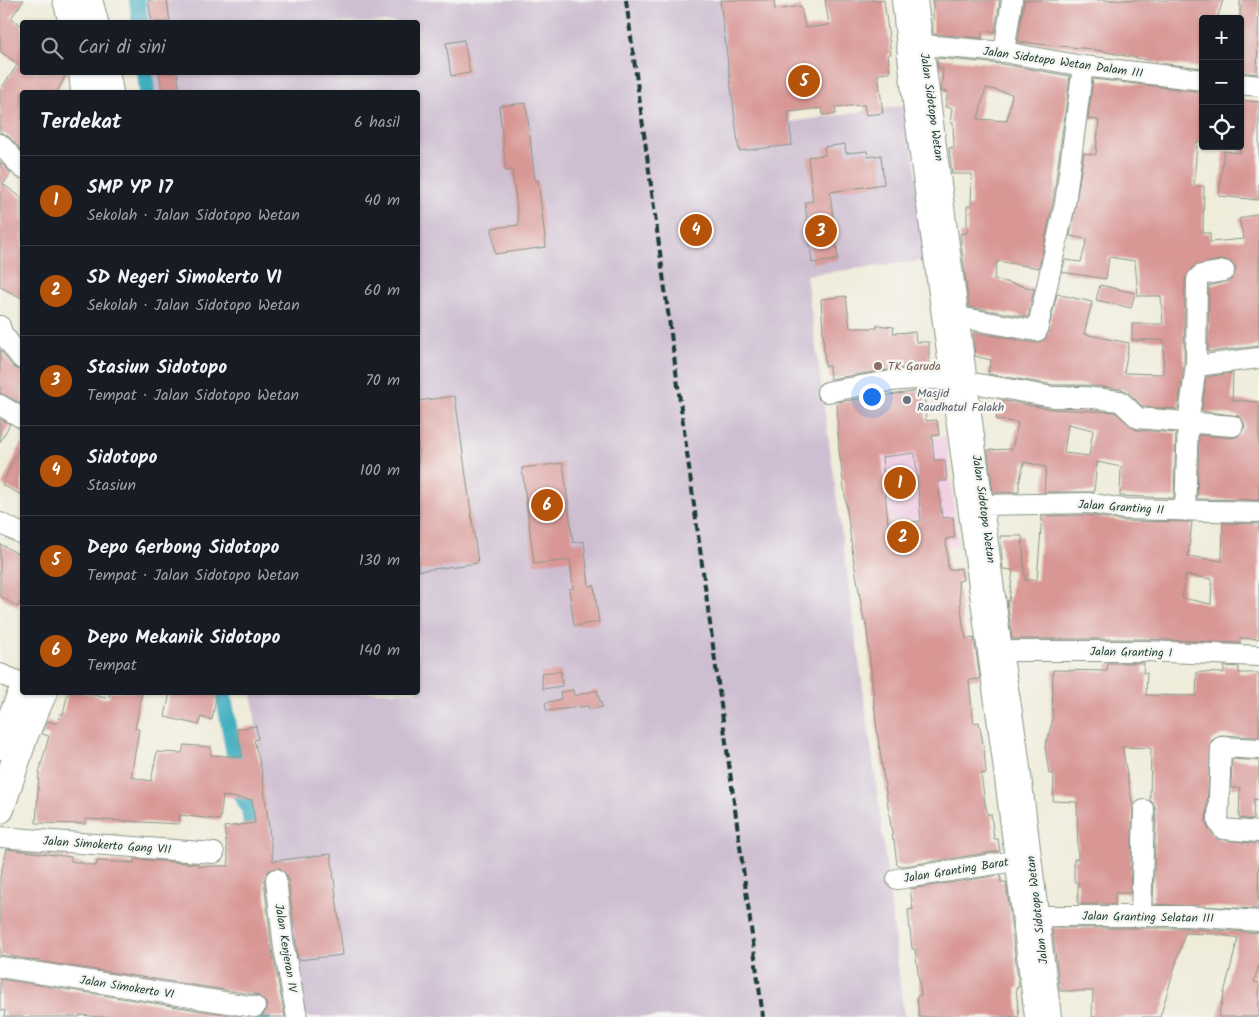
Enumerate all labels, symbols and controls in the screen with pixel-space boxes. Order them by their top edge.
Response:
map controls [1199,15,1244,150]
button: + [1199,15,1244,60]
search box [20,20,420,75]
text: Cari di sini [78,33,166,63]
icon: search [38,34,66,62]
street label: Jalan Sidotopo Wetan Dalam III [982,42,1144,83]
street label: Jalan Sidotopo Wetan [914,52,949,162]
button: − [1199,60,1244,105]
pin: 5 [788,62,820,100]
button: locate [1199,105,1244,150]
text: Terdekat [40,106,121,139]
text: 6 hasil [354,110,400,135]
text: SMP YP 17 [87,173,173,203]
text: 1 [54,188,58,213]
text: 40 m [364,188,400,213]
text: Sekolah · Jalan Sidotopo Wetan [87,203,300,228]
pin: 4 [680,211,712,249]
pin: 3 [805,212,837,250]
text: SD Negeri Simokerto VI [87,263,282,293]
text: 2 [51,278,61,303]
text: 60 m [364,278,400,303]
text: Sekolah · Jalan Sidotopo Wetan [87,293,300,318]
text: Stasiun Sidotopo [87,353,227,383]
place label: TK Garuda [888,357,941,376]
marker: TK Garuda [872,360,884,372]
text: 3 [52,368,60,393]
text: 70 m [365,368,400,393]
text: Tempat · Jalan Sidotopo Wetan [87,383,299,408]
your location [859,384,885,410]
place label: Masjid Raudhatul Falakh [917,384,1004,417]
marker: Masjid Raudhatul Falakh [901,394,913,406]
text: Sidotopo [87,443,157,473]
street label: Jalan Sidotopo Wetan [966,454,1001,564]
text: 4 [52,458,60,483]
text: 100 m [360,458,400,483]
pin: 1 [884,464,916,502]
text: Stasiun [87,473,136,498]
pin: 6 [531,486,563,524]
street label: Jalan Granting II [1077,495,1165,520]
pin: 2 [887,518,919,556]
text: Depo Gerbong Sidotopo [87,533,280,563]
text: 5 [52,548,60,573]
text: 130 m [359,548,400,573]
text: Tempat · Jalan Sidotopo Wetan [87,563,299,588]
text: Depo Mekanik Sidotopo [87,623,280,653]
text: 6 [52,638,60,663]
text: 140 m [359,638,400,663]
street label: Jalan Granting I [1090,642,1173,663]
text: Tempat [87,653,137,678]
street label: Jalan Simokerto Gang VII [42,832,172,859]
street label: Jalan Granting Barat [902,853,1010,888]
street label: Jalan Sidotopo Wetan [1021,855,1054,965]
street label: Jalan Kenjeran IV [269,903,302,995]
street label: Jalan Granting Selatan III [1082,907,1214,928]
street label: Jalan Simokerto VI [78,971,176,1004]

